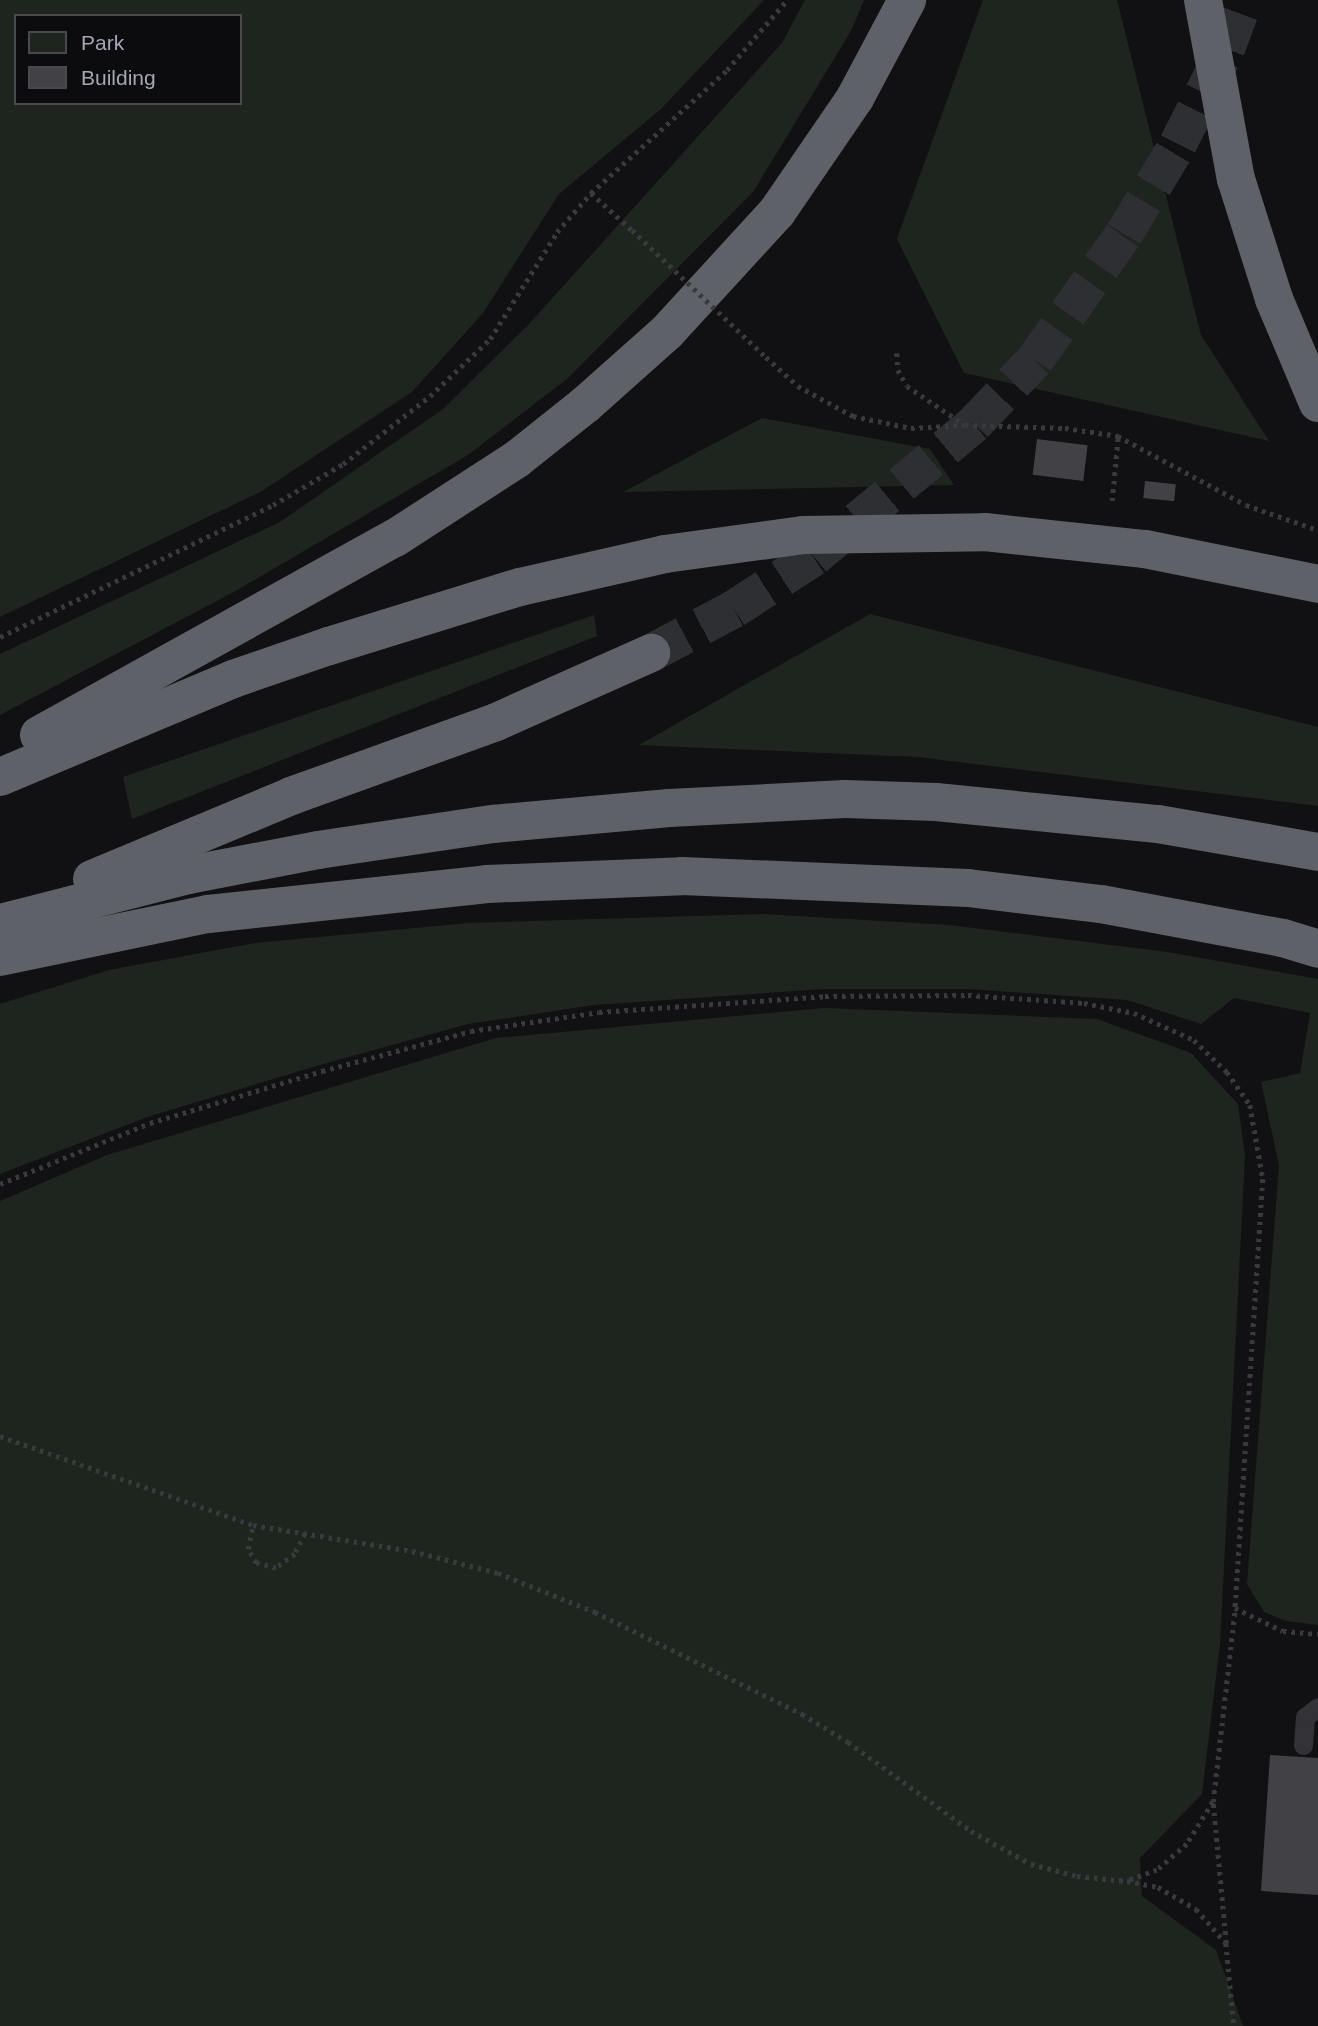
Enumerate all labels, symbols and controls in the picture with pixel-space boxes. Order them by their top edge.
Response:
legend [14,14,242,105]
text: Park [81,31,124,54]
text: Building [81,66,156,89]

